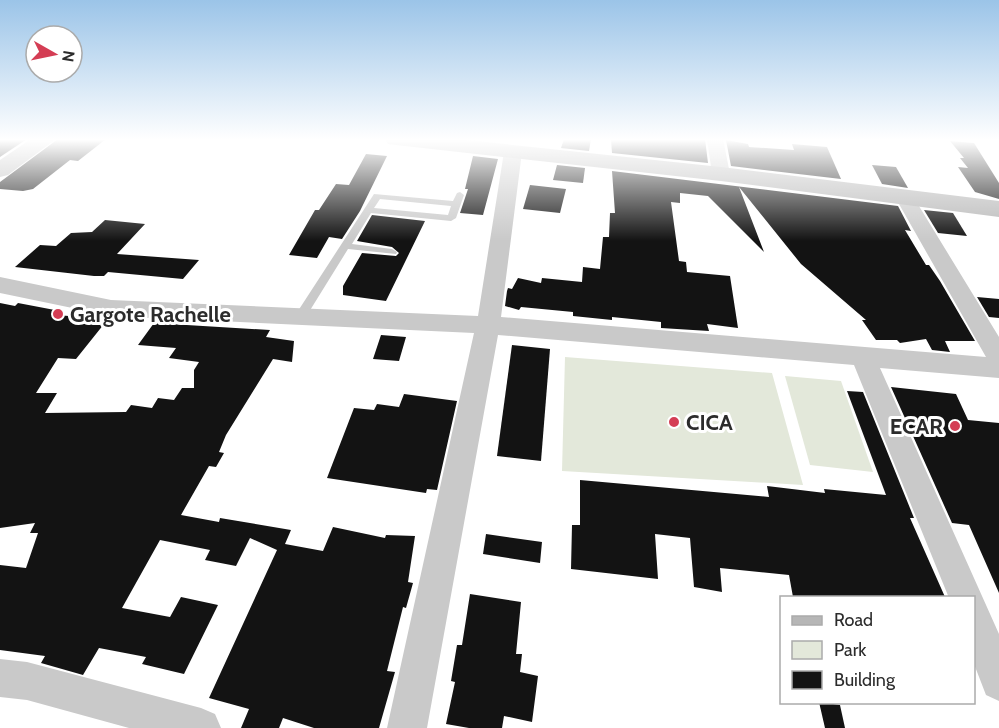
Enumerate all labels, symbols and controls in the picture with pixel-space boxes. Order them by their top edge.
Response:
north arrow [24,24,84,84]
text: N [58,49,79,63]
place label: Gargote Rachelle [70,301,231,328]
marker: Gargote Rachelle [51,307,65,321]
place label: CICA [686,409,733,436]
place label: ECAR [890,413,943,440]
marker: CICA [667,415,681,429]
marker: ECAR [948,419,962,433]
legend [780,596,975,704]
text: Road [834,609,873,631]
text: Park [834,639,867,661]
text: Building [834,669,896,691]

